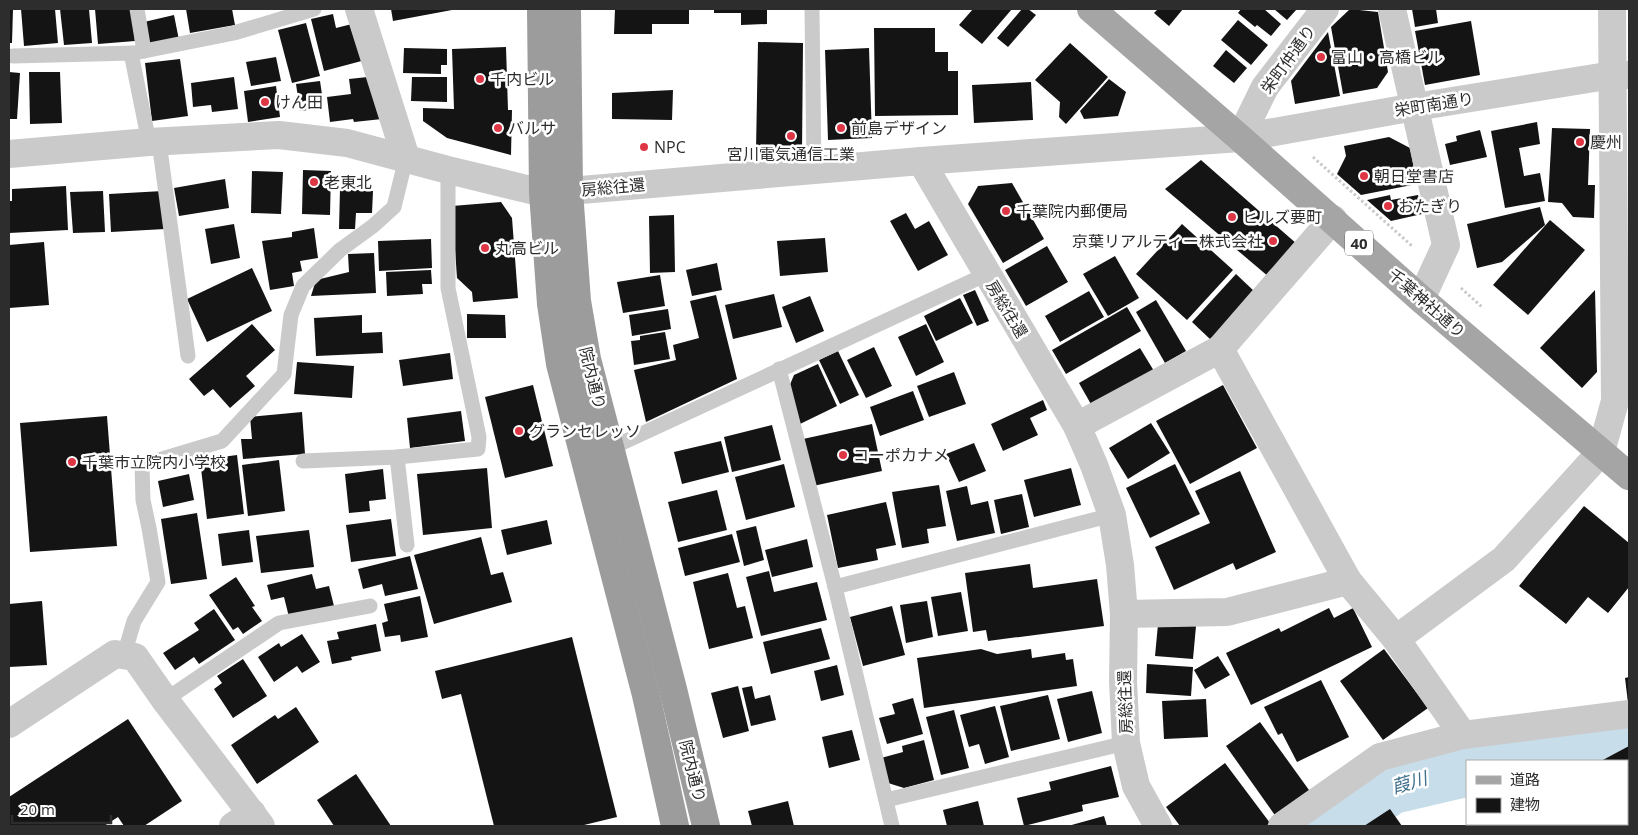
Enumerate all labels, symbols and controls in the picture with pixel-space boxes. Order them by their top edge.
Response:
street label: 栄町仲通り [1256,20,1320,98]
place label: 富山・高橋ビル [1331,46,1443,68]
marker: 富山・高橋ビル [1315,51,1327,63]
place label: 千内ビル [490,68,554,90]
marker: 千内ビル [474,73,486,85]
street label: 栄町南通り [1393,87,1475,121]
place label: けん田 [275,91,323,113]
marker: けん田 [259,96,271,108]
place label: バルサ [508,117,556,139]
place label: 前島デザイン [851,117,947,139]
marker: バルサ [492,122,504,134]
marker: 前島デザイン [835,122,847,134]
marker: 宮川電気通信工業 [785,130,797,142]
place label: 慶州 [1590,131,1622,153]
place label: NPC [654,136,686,158]
marker: 慶州 [1574,136,1586,148]
marker: NPC [638,141,650,153]
place label: 宮川電気通信工業 [727,143,855,165]
place label: 朝日堂書店 [1374,165,1454,187]
marker: 朝日堂書店 [1358,170,1370,182]
place label: 老東北 [324,171,372,193]
street label: 房総往還 [580,173,646,201]
marker: 老東北 [308,176,320,188]
place label: おたぎり [1398,195,1462,217]
place label: 千葉院内郵便局 [1016,200,1128,222]
marker: おたぎり [1382,200,1394,212]
marker: 千葉院内郵便局 [1000,205,1012,217]
place label: ヒルズ要町 [1242,206,1322,228]
marker: ヒルズ要町 [1226,211,1238,223]
place label: 京葉リアルティー株式会社 [1072,230,1263,252]
road number: 40 [1345,230,1373,256]
marker: 京葉リアルティー株式会社 [1267,235,1279,247]
place label: 丸高ビル [495,237,559,259]
marker: 丸高ビル [479,242,491,254]
street label: 千葉神社通り [1384,263,1470,343]
street label: 房総往還 [981,276,1033,342]
street label: 院内通り [575,344,611,412]
place label: グランセレッソ [529,420,641,442]
marker: グランセレッソ [513,425,525,437]
place label: コーポカナメ [853,444,949,466]
marker: コーポカナメ [837,449,849,461]
place label: 千葉市立院内小学校 [82,451,226,473]
marker: 千葉市立院内小学校 [66,456,78,468]
street label: 房総往還 [1113,670,1137,734]
street label: 院内通り [675,737,711,805]
legend [1466,760,1628,825]
water label: 葭川 [1388,765,1432,798]
text: 道路 [1510,769,1540,789]
scale bar [12,792,111,824]
text: 建物 [1510,794,1540,814]
text: 20 m [20,799,55,819]

